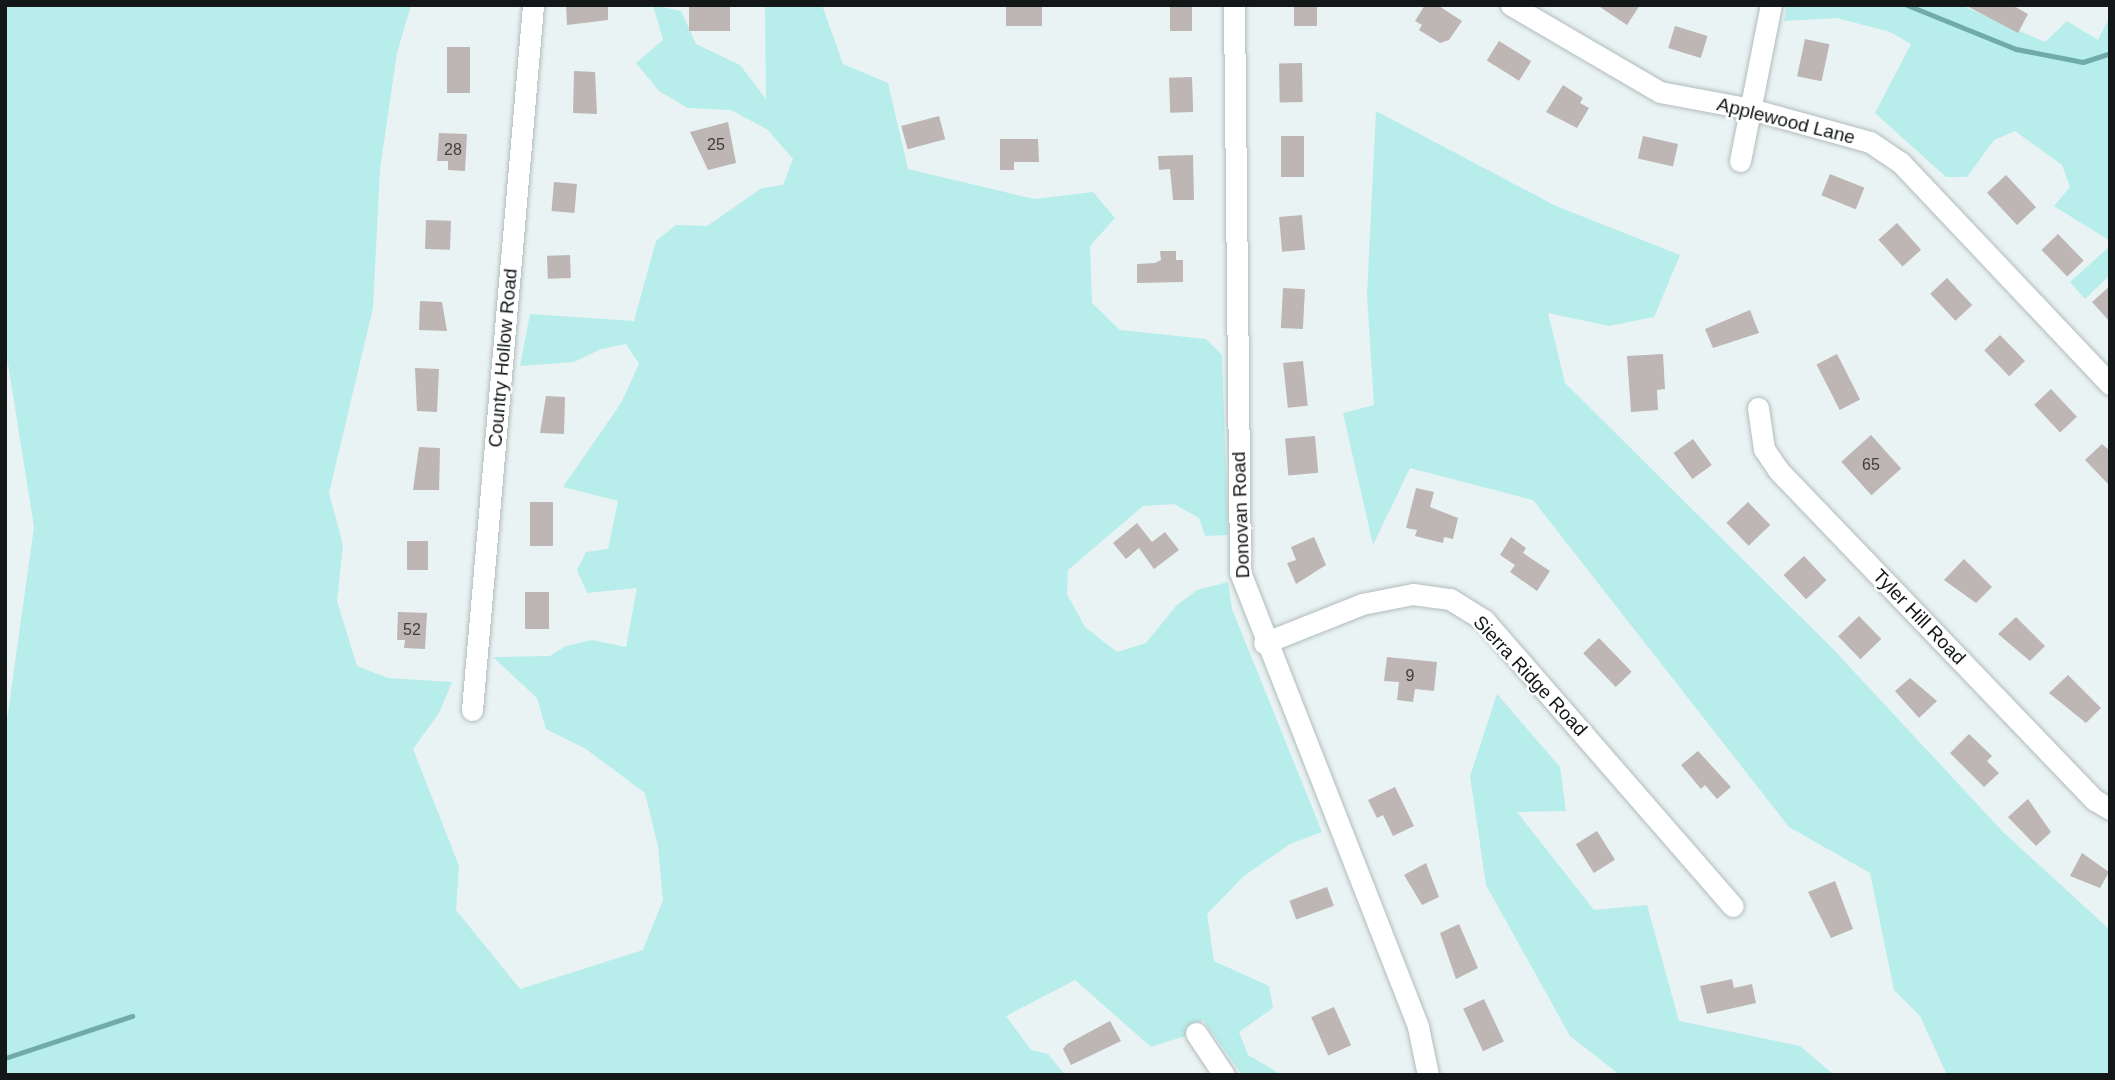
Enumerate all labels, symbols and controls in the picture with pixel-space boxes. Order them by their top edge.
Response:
street label: Applewood Lane [1715,93,1857,149]
house number: 25 [707,135,725,155]
house number: 28 [444,140,462,160]
street label: Country Hollow Road [484,268,522,448]
street label: Donovan Road [1227,451,1255,579]
house number: 65 [1862,455,1880,475]
street label: Tyler Hill Road [1868,565,1970,669]
street label: Sierra Ridge Road [1468,611,1592,741]
house number: 52 [403,620,421,640]
house number: 9 [1406,666,1414,686]

